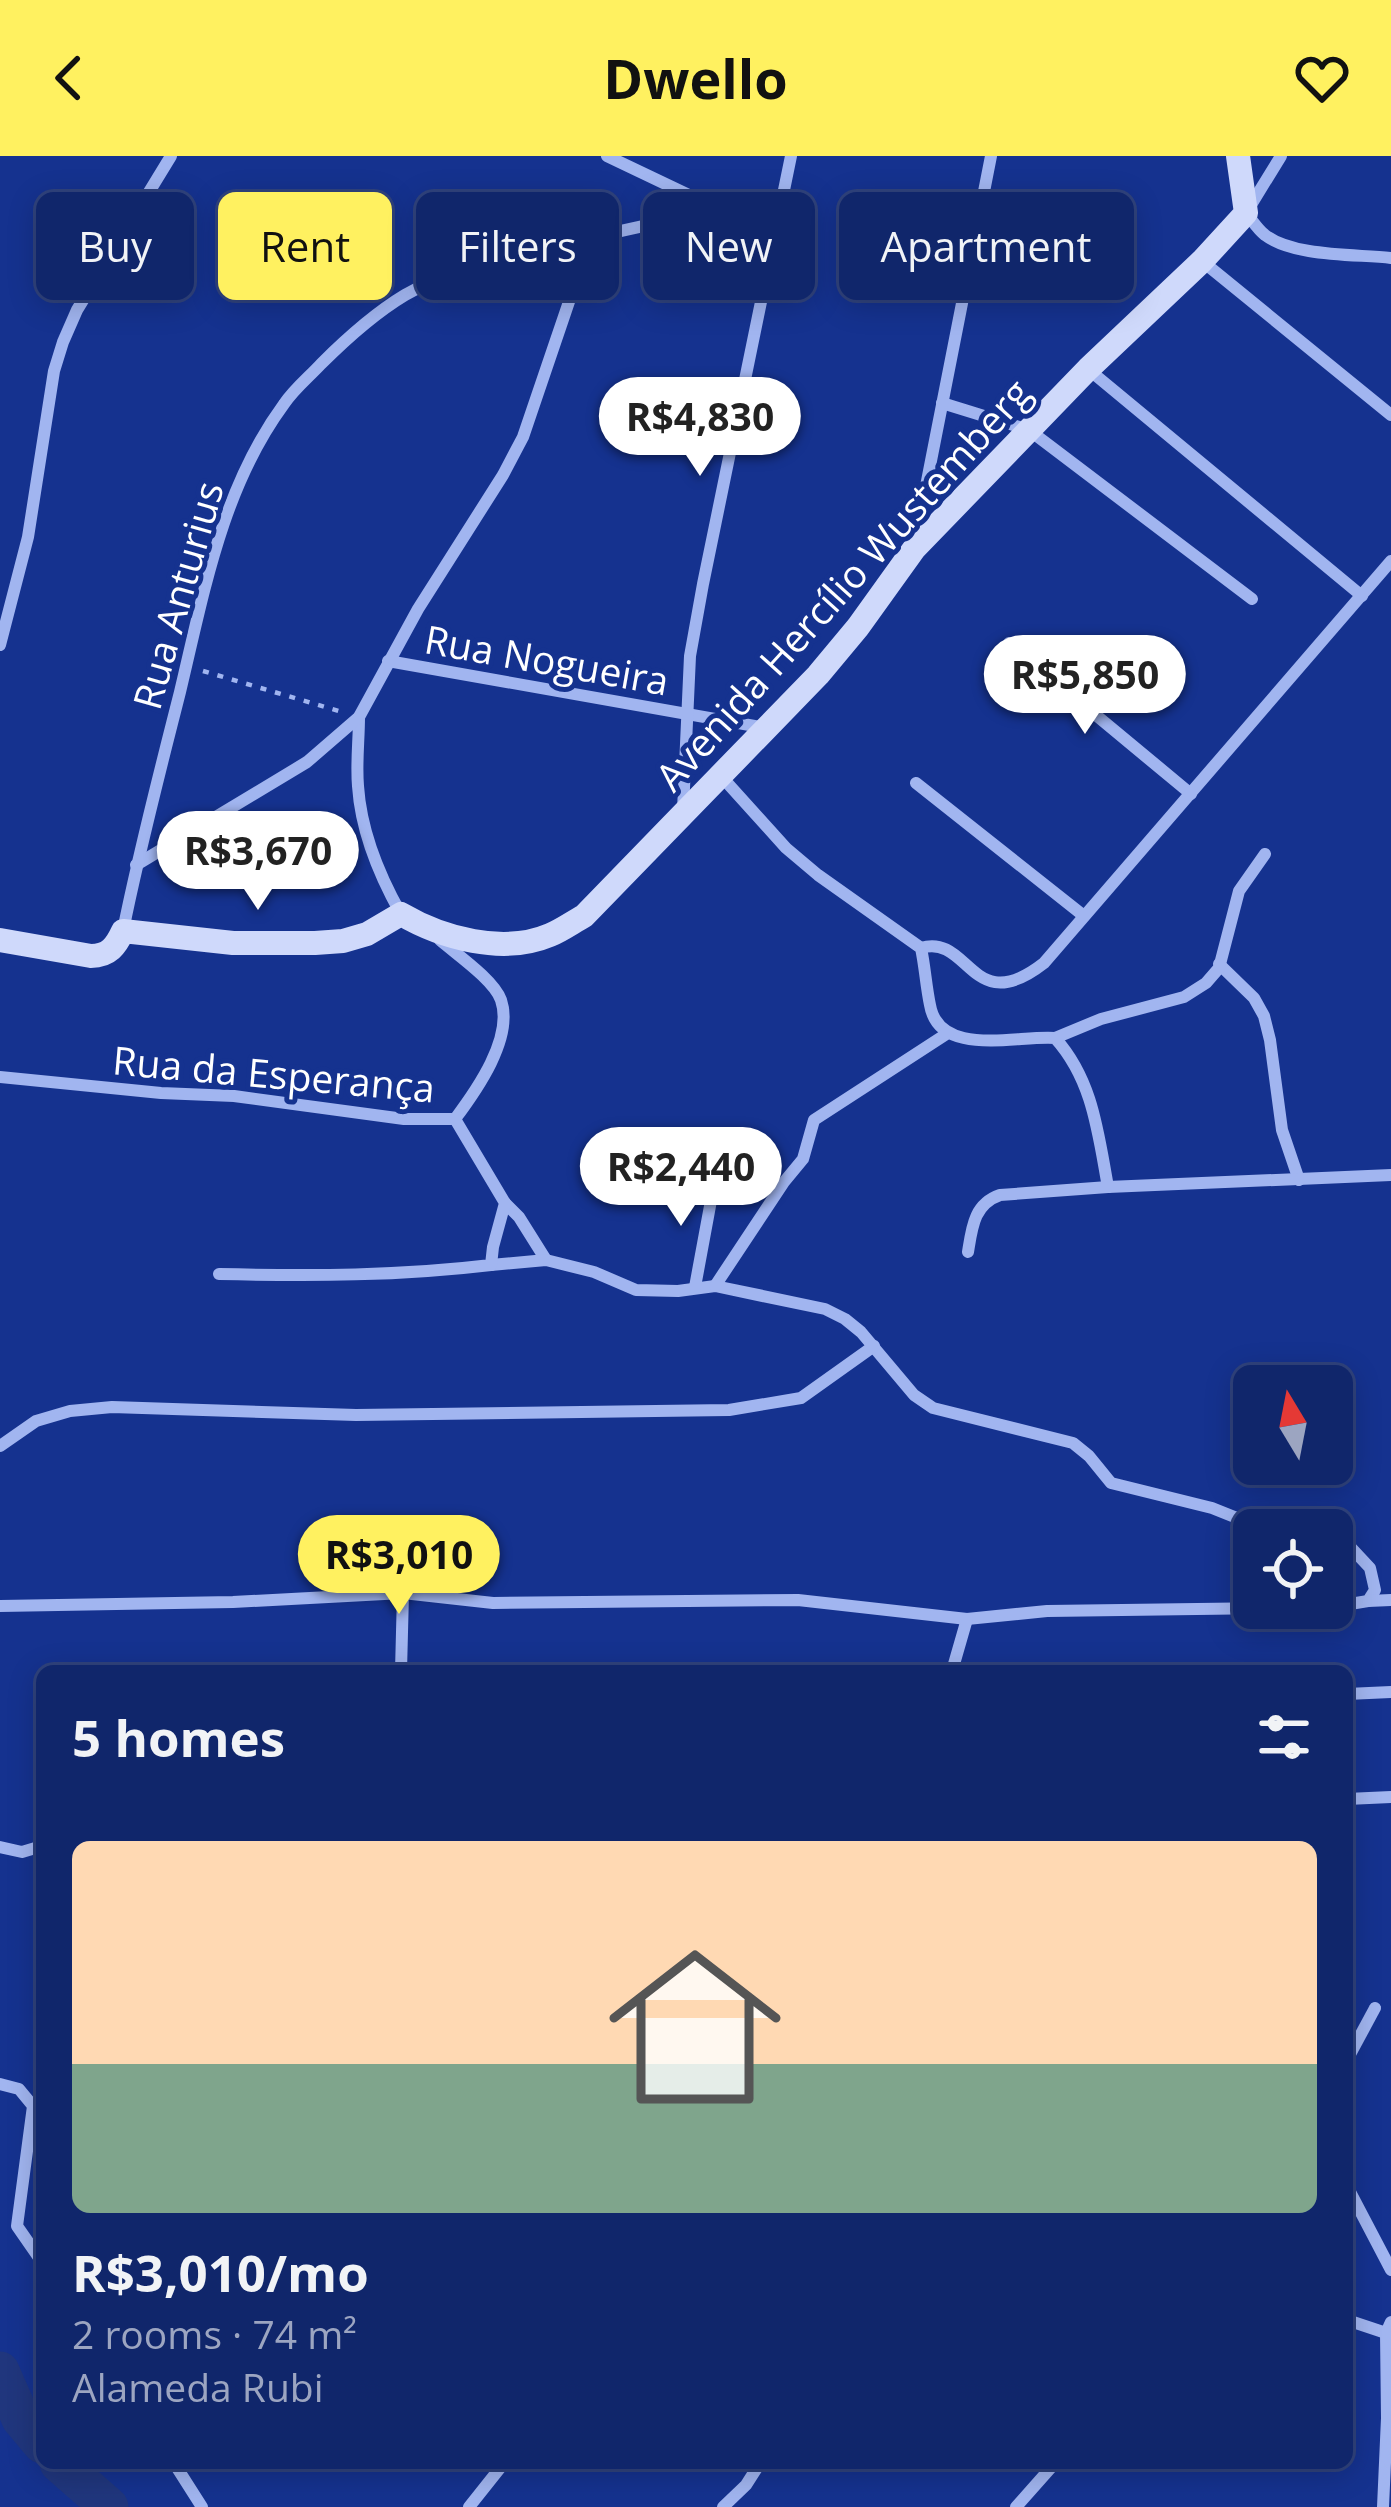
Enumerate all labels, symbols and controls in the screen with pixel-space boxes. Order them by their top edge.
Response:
text: Dwello [603,41,788,115]
icon: back [36,45,102,111]
icon: heart [1289,45,1355,111]
chip: Buy [36,192,194,300]
chip: Rent [218,192,392,300]
chip: Filters [416,192,619,300]
chip: New [643,192,815,300]
chip: Apartment [839,192,1134,300]
street label: Avenida Hercílio Wustemberg [643,367,1041,801]
pin: R$4,830 [589,377,811,479]
text: R$4,830 [626,389,774,442]
street label: Rua Anturius [119,475,235,715]
street label: Rua Nogueira [421,611,673,707]
pin: R$5,850 [974,635,1196,737]
text: R$5,850 [1011,647,1159,700]
pin: R$3,670 [147,811,369,913]
text: R$3,670 [184,823,332,876]
street label: Rua da Esperança [111,1033,437,1113]
pin: R$2,440 [570,1127,792,1229]
text: R$2,440 [607,1139,755,1192]
north arrow [1233,1365,1353,1485]
map controls [1233,1365,1353,1629]
button: locate [1233,1509,1353,1629]
pin: R$3,010 [288,1515,510,1617]
text: R$3,010 [325,1527,473,1580]
text: 5 homes [72,1702,285,1772]
icon: filters [1251,1704,1317,1770]
icon: home [587,1919,803,2135]
text: R$3,010/mo [72,2237,369,2307]
text: 2 rooms · 74 m² [72,2307,357,2360]
text: Alameda Rubi [72,2360,324,2413]

